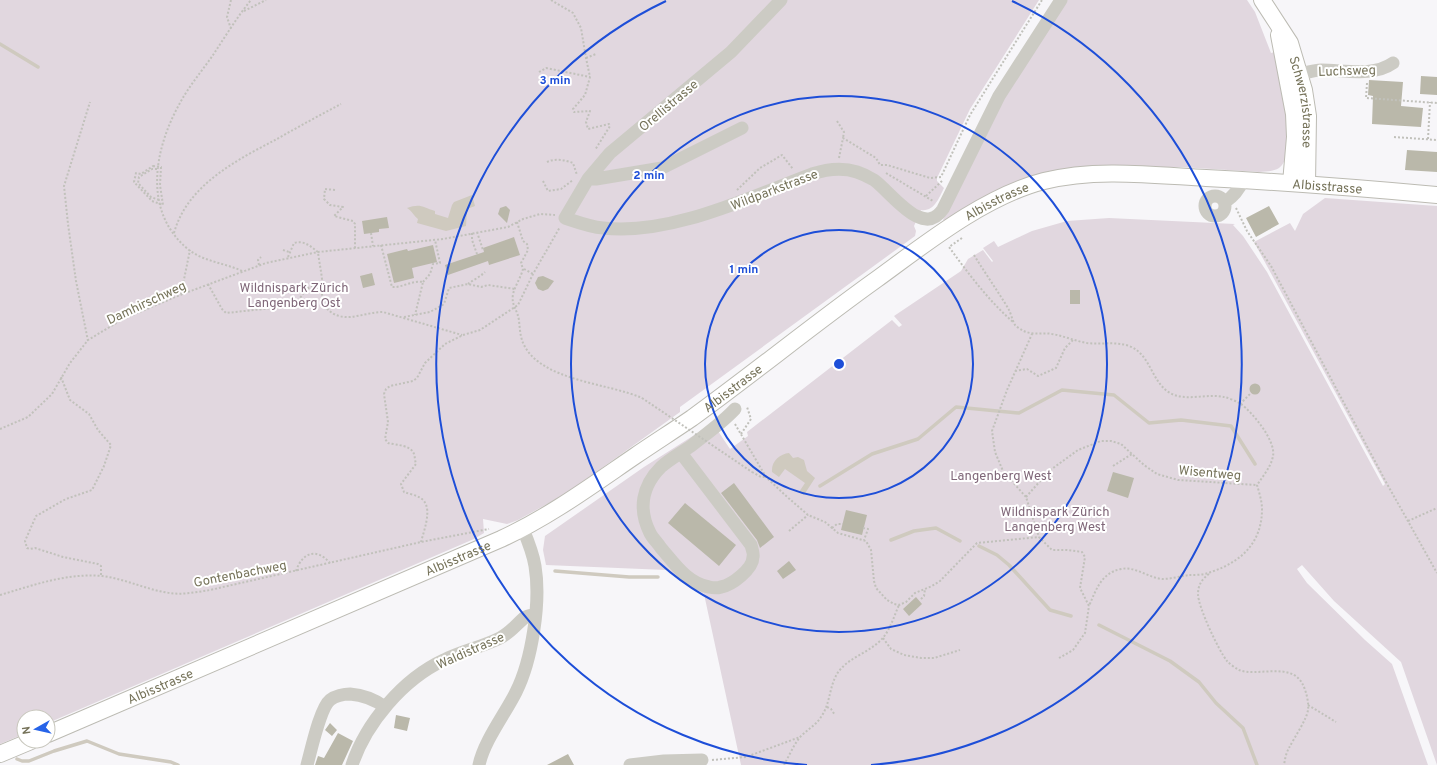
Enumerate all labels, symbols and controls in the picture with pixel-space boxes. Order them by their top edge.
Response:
street label: Schwerzistrasse [1284,55,1314,148]
street label: Luchsweg [1318,63,1376,81]
text: 3 min [539,73,571,89]
street label: Orellistrasse [636,77,702,136]
street label: Wildparkstrasse [729,167,821,215]
text: 2 min [633,168,665,184]
street label: Albisstrasse [1292,177,1363,199]
street label: Albisstrasse [962,180,1032,225]
text: 1 min [730,262,758,278]
street label: Damhirschweg [105,278,189,329]
park label: Wildnispark Zürich Langenberg Ost [239,281,349,312]
centre of rings [832,357,846,371]
street label: Albisstrasse [701,362,766,417]
street label: Wisentweg [1178,463,1242,485]
park label: Langenberg West [950,469,1052,485]
park label: Wildnispark Zürich Langenberg West [1000,505,1110,536]
street label: Albisstrasse [423,538,494,581]
street label: Gontenbachweg [193,558,288,592]
street label: Waldistrasse [434,630,507,674]
street label: Albisstrasse [126,666,196,709]
north arrow [16,709,56,749]
text: N [20,725,35,735]

